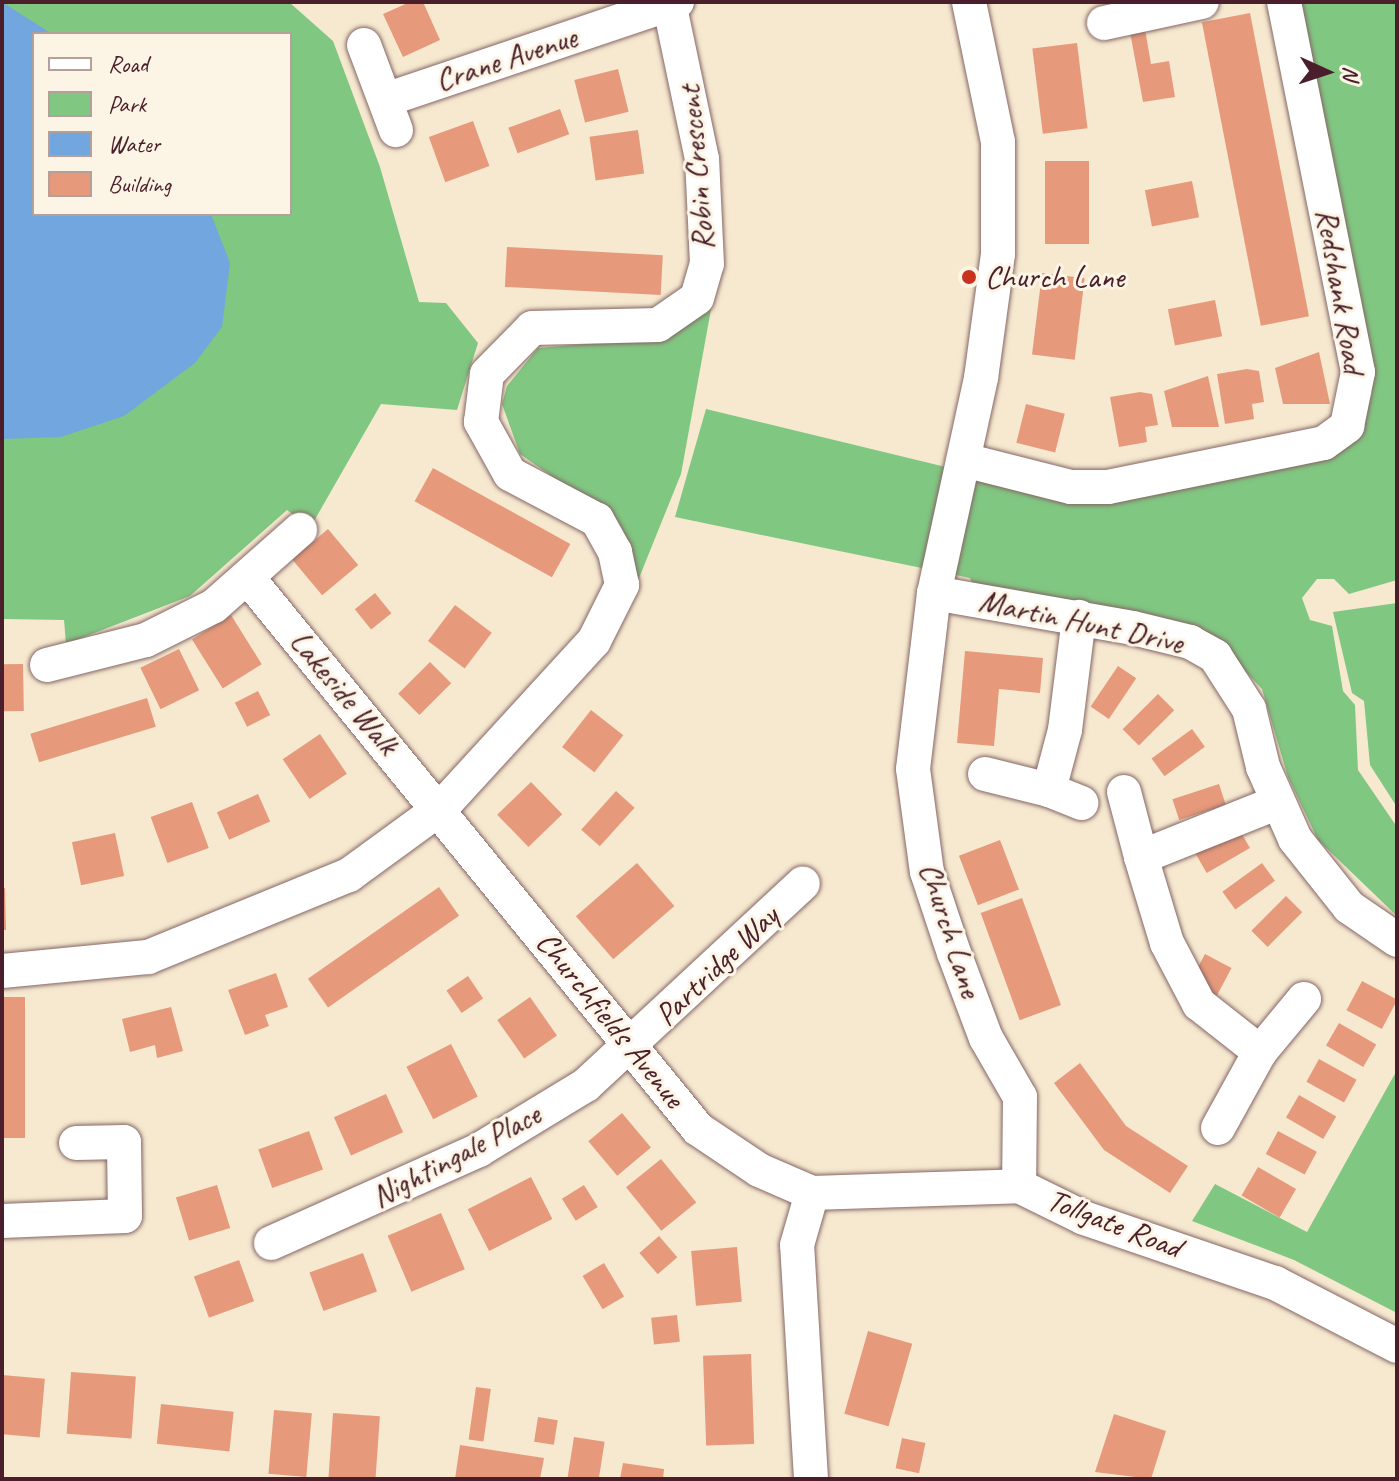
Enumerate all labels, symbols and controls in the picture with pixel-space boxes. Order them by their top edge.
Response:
street label: Crane Avenue [430,18,582,100]
legend [32,32,292,216]
north arrow [1287,32,1367,112]
text: Road [108,49,148,79]
text: N [1337,66,1365,81]
street label: Robin Crescent [671,84,723,252]
text: Park [108,89,146,119]
text: Water [108,129,160,159]
text: Building [108,169,171,199]
street label: Redshank Road [1307,206,1373,376]
place label: Church Lane [985,258,1125,296]
marker: Church Lane [960,268,978,286]
street label: Martin Hunt Drive [976,582,1186,662]
street label: Lakeside Walk [281,623,407,763]
street label: Church Lane [910,857,990,1003]
street label: Partridge Way [647,898,787,1034]
street label: Churchfields Avenue [527,924,693,1116]
street label: Nightingale Place [364,1095,548,1217]
street label: Tollgate Road [1042,1181,1186,1267]

